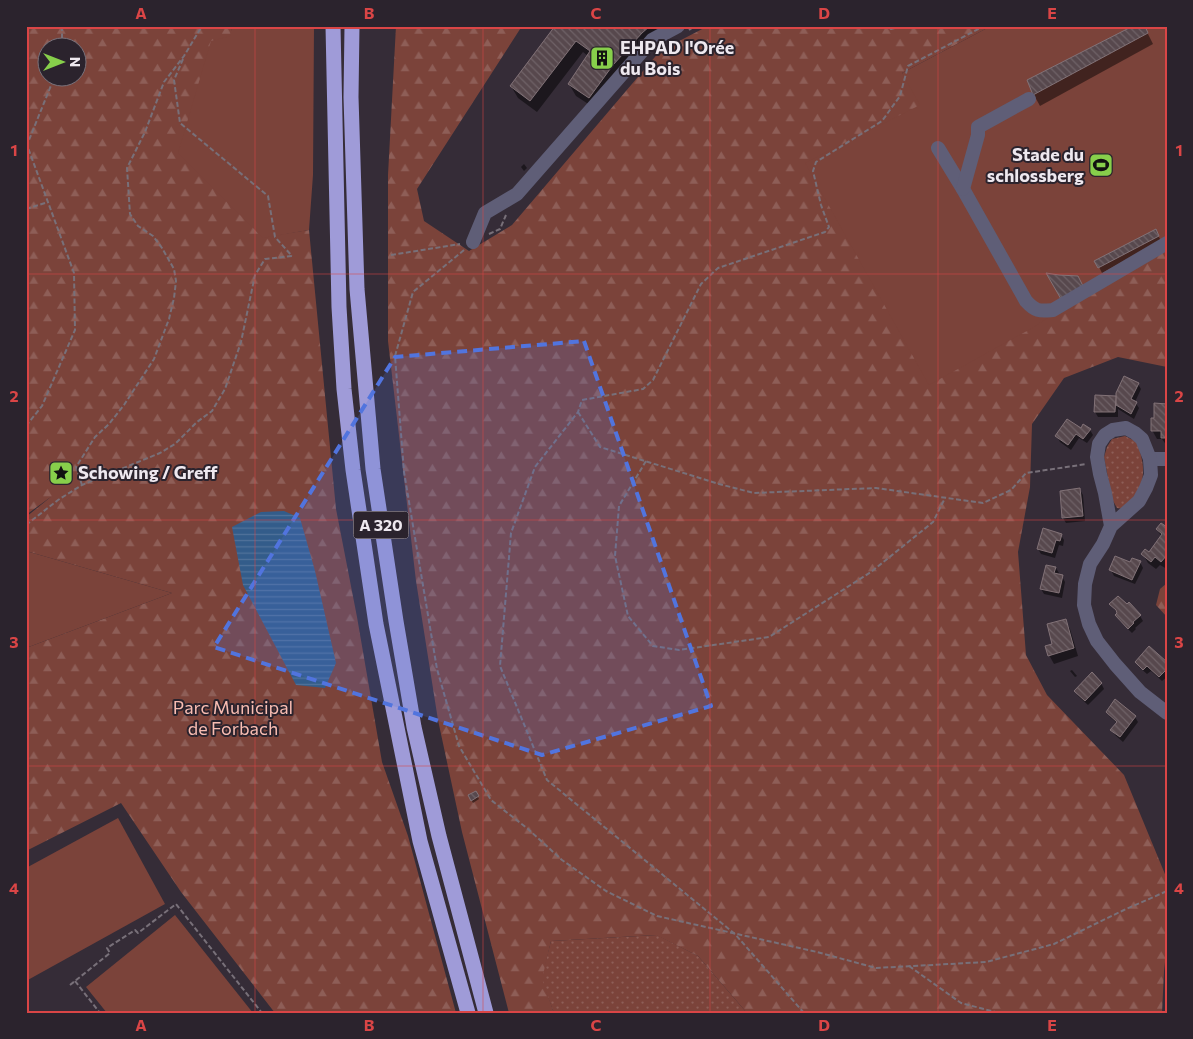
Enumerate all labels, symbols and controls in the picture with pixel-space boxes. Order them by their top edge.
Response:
text: A [135,3,147,22]
text: B [364,3,375,22]
text: C [591,3,602,22]
text: D [818,3,830,22]
text: E [1047,3,1057,22]
place label: EHPAD l'Orée du Bois [620,36,734,79]
north arrow [38,38,88,88]
building icon: EHPAD l'Orée du Bois [589,45,615,71]
text: N [67,57,84,67]
text: 1 [10,140,18,159]
text: 1 [1175,140,1183,159]
place label: Stade du schlossberg [987,143,1084,186]
sports icon: Stade du schlossberg [1088,152,1114,178]
text: 2 [9,386,19,405]
text: 2 [1174,386,1184,405]
place icon: Schowing / Greff [48,460,74,486]
place label: Schowing / Greff [78,461,218,483]
road number: A 320 [354,512,408,538]
text: 3 [9,632,19,651]
text: 3 [1174,632,1184,651]
park label: Parc Municipal de Forbach [173,696,293,739]
text: 4 [9,878,19,897]
text: 4 [1174,878,1184,897]
text: A [135,1015,147,1034]
text: B [364,1015,375,1034]
text: C [591,1015,602,1034]
text: D [818,1015,830,1034]
text: E [1047,1015,1057,1034]

